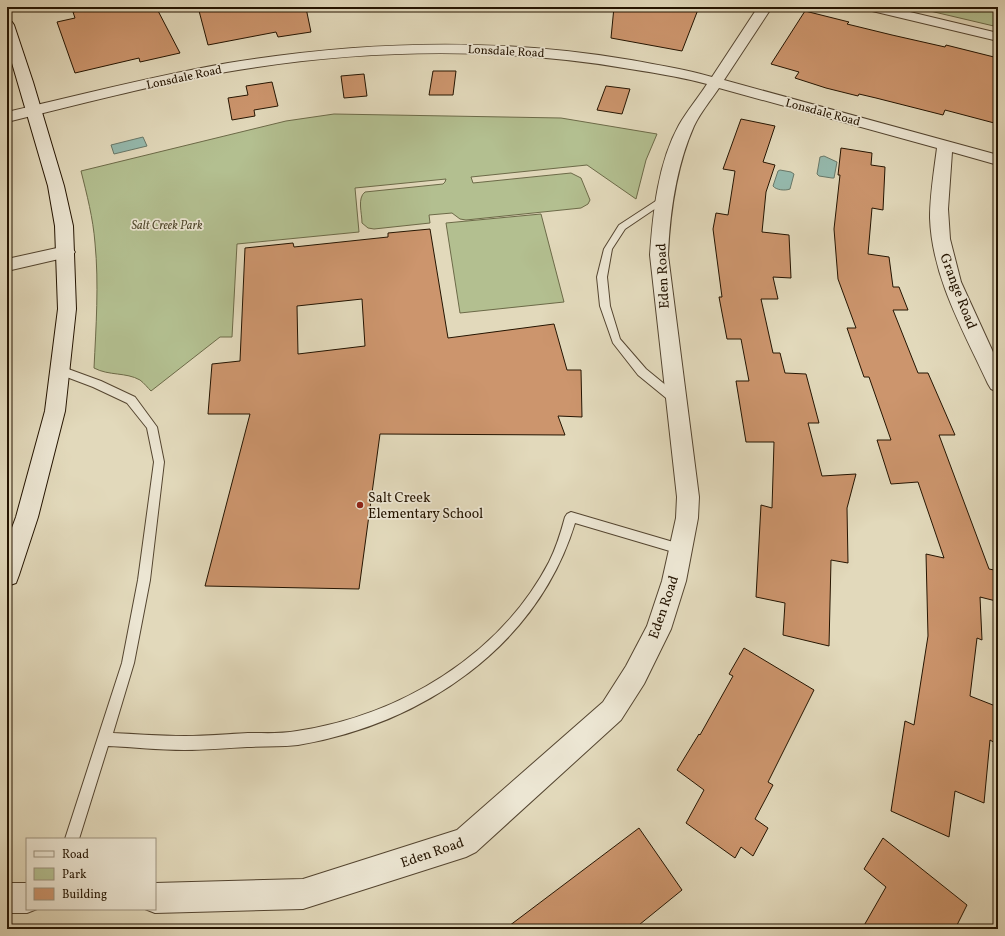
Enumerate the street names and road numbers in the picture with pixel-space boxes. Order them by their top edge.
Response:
street label: Lonsdale Road [467,42,545,62]
street label: Lonsdale Road [145,62,224,94]
street label: Lonsdale Road [784,95,862,131]
street label: Eden Road [652,243,675,309]
street label: Grange Road [934,251,981,332]
street label: Eden Road [645,573,684,642]
street label: Eden Road [398,834,467,873]

